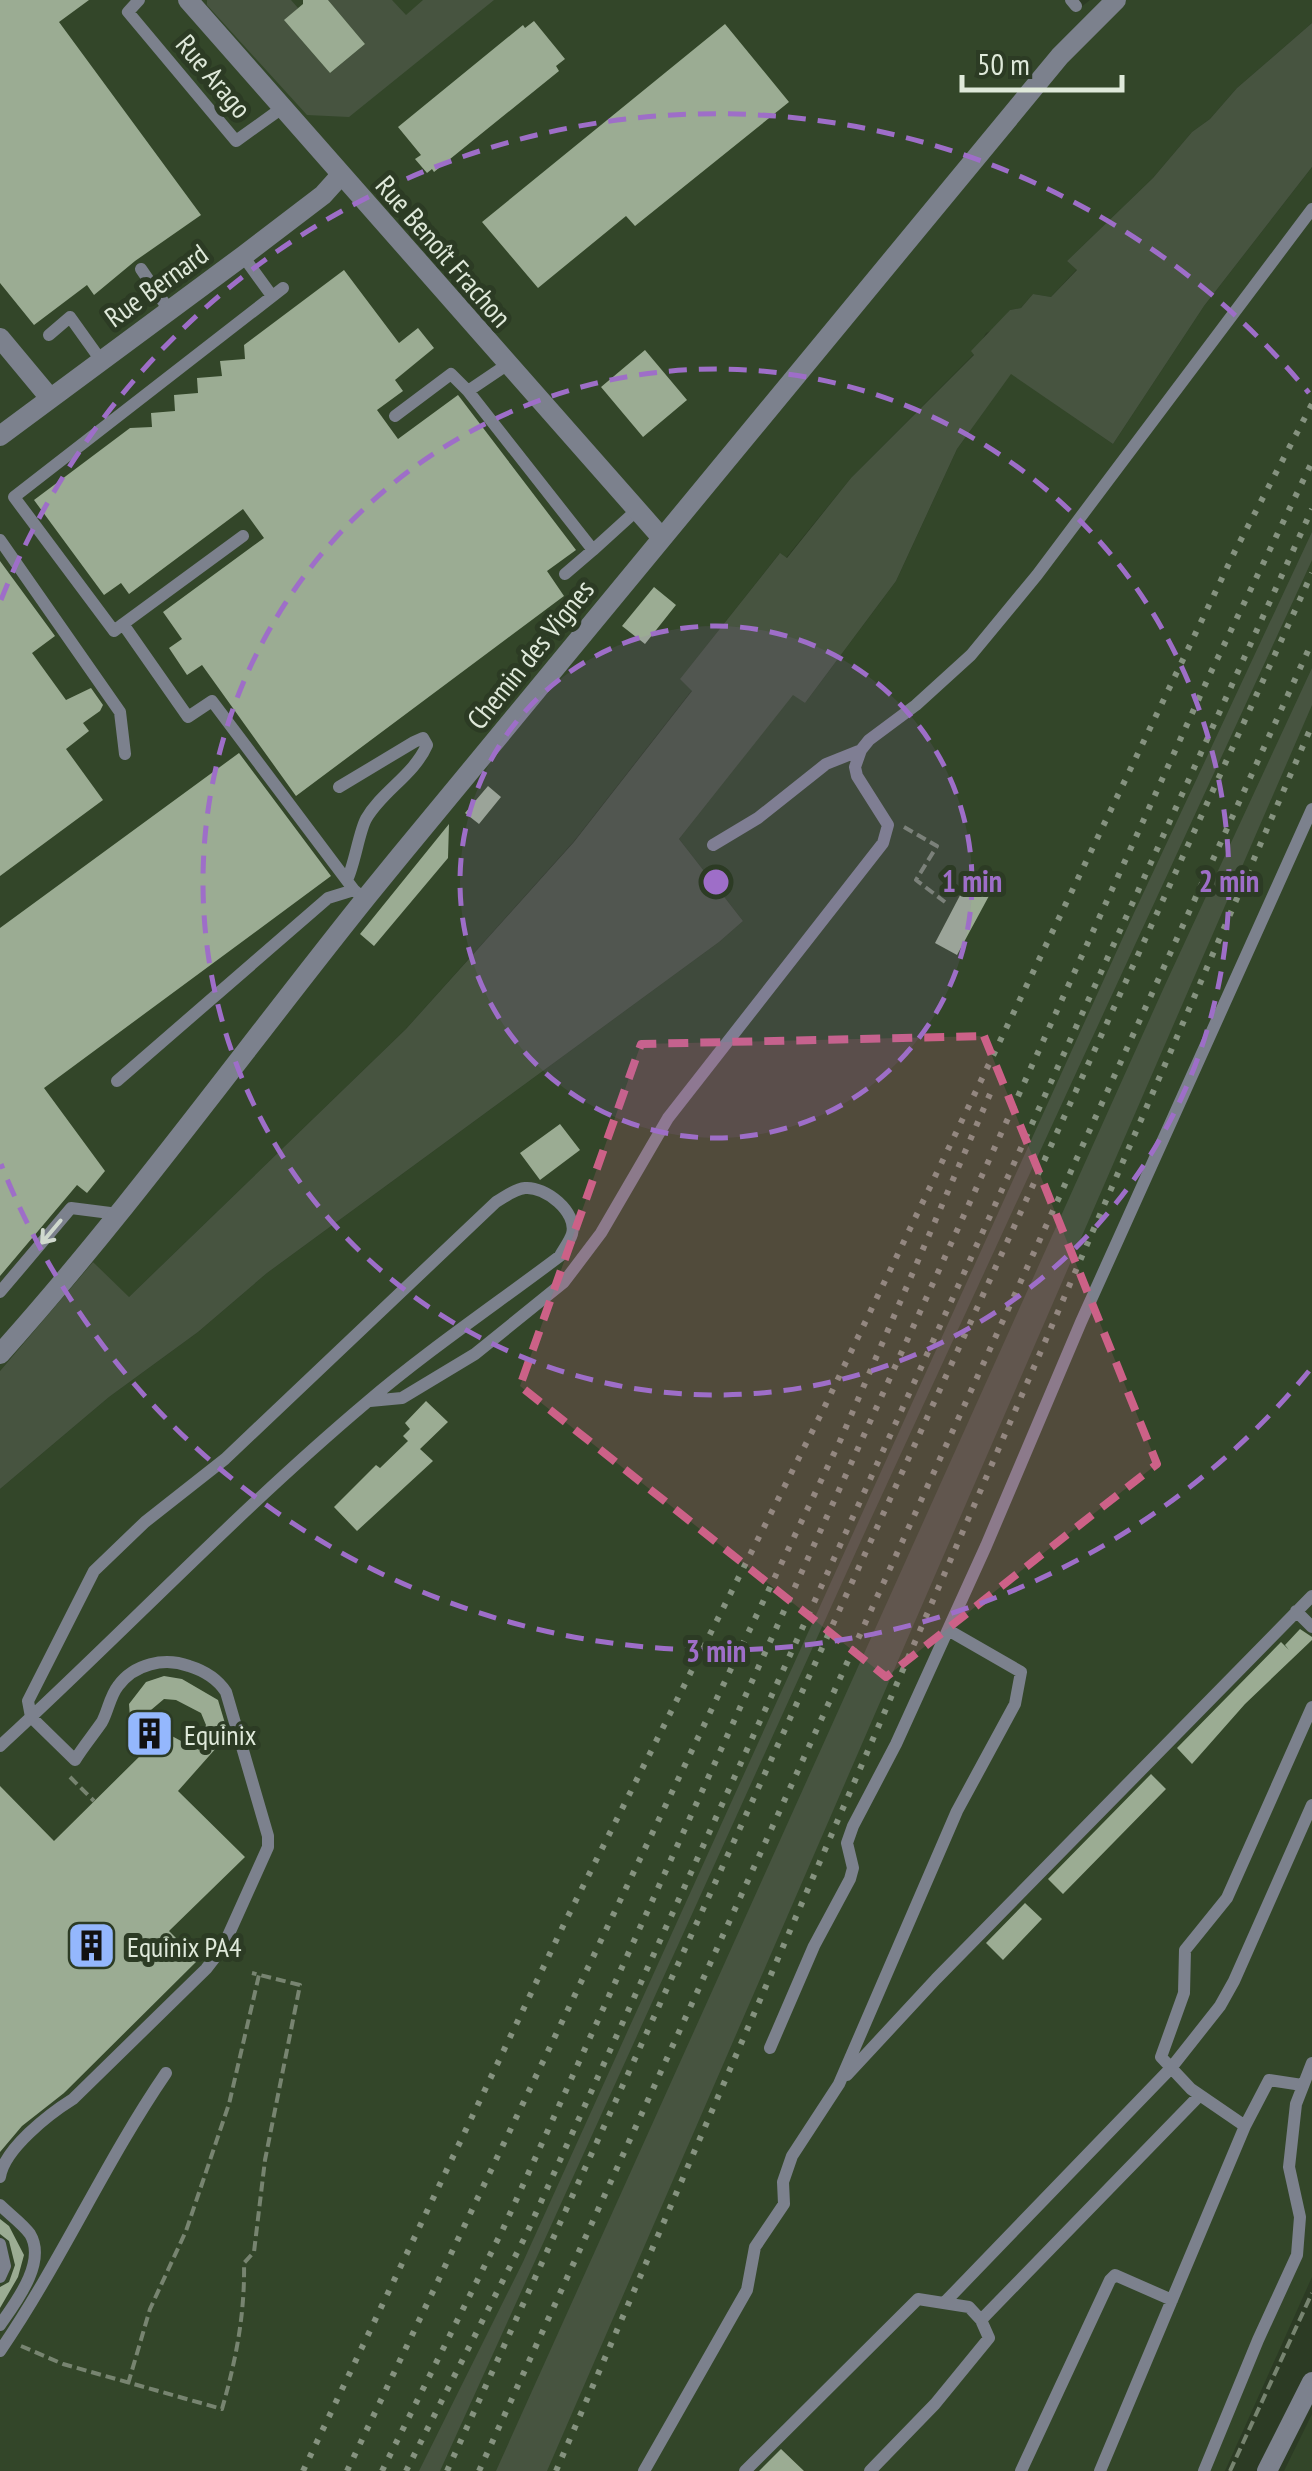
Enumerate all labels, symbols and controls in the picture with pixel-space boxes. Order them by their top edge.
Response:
street label: Rue Arago [168,26,260,126]
scale bar [962,30,1122,92]
text: 50 m [977,44,1030,83]
street label: Rue Benoît Frachon [368,168,520,334]
street label: Rue Bernard [97,235,215,335]
street label: Chemin des Vignes [458,572,602,736]
text: 1 min [942,861,1002,900]
text: 2 min [1199,861,1259,900]
centre of rings [698,864,734,900]
one-way arrow [40,1219,63,1244]
text: 3 min [686,1631,746,1670]
building icon: Equinix [123,1708,175,1760]
place label: Equinix [184,1716,256,1753]
building icon: Equinix PA4 [66,1920,118,1972]
place label: Equinix PA4 [127,1928,242,1965]

